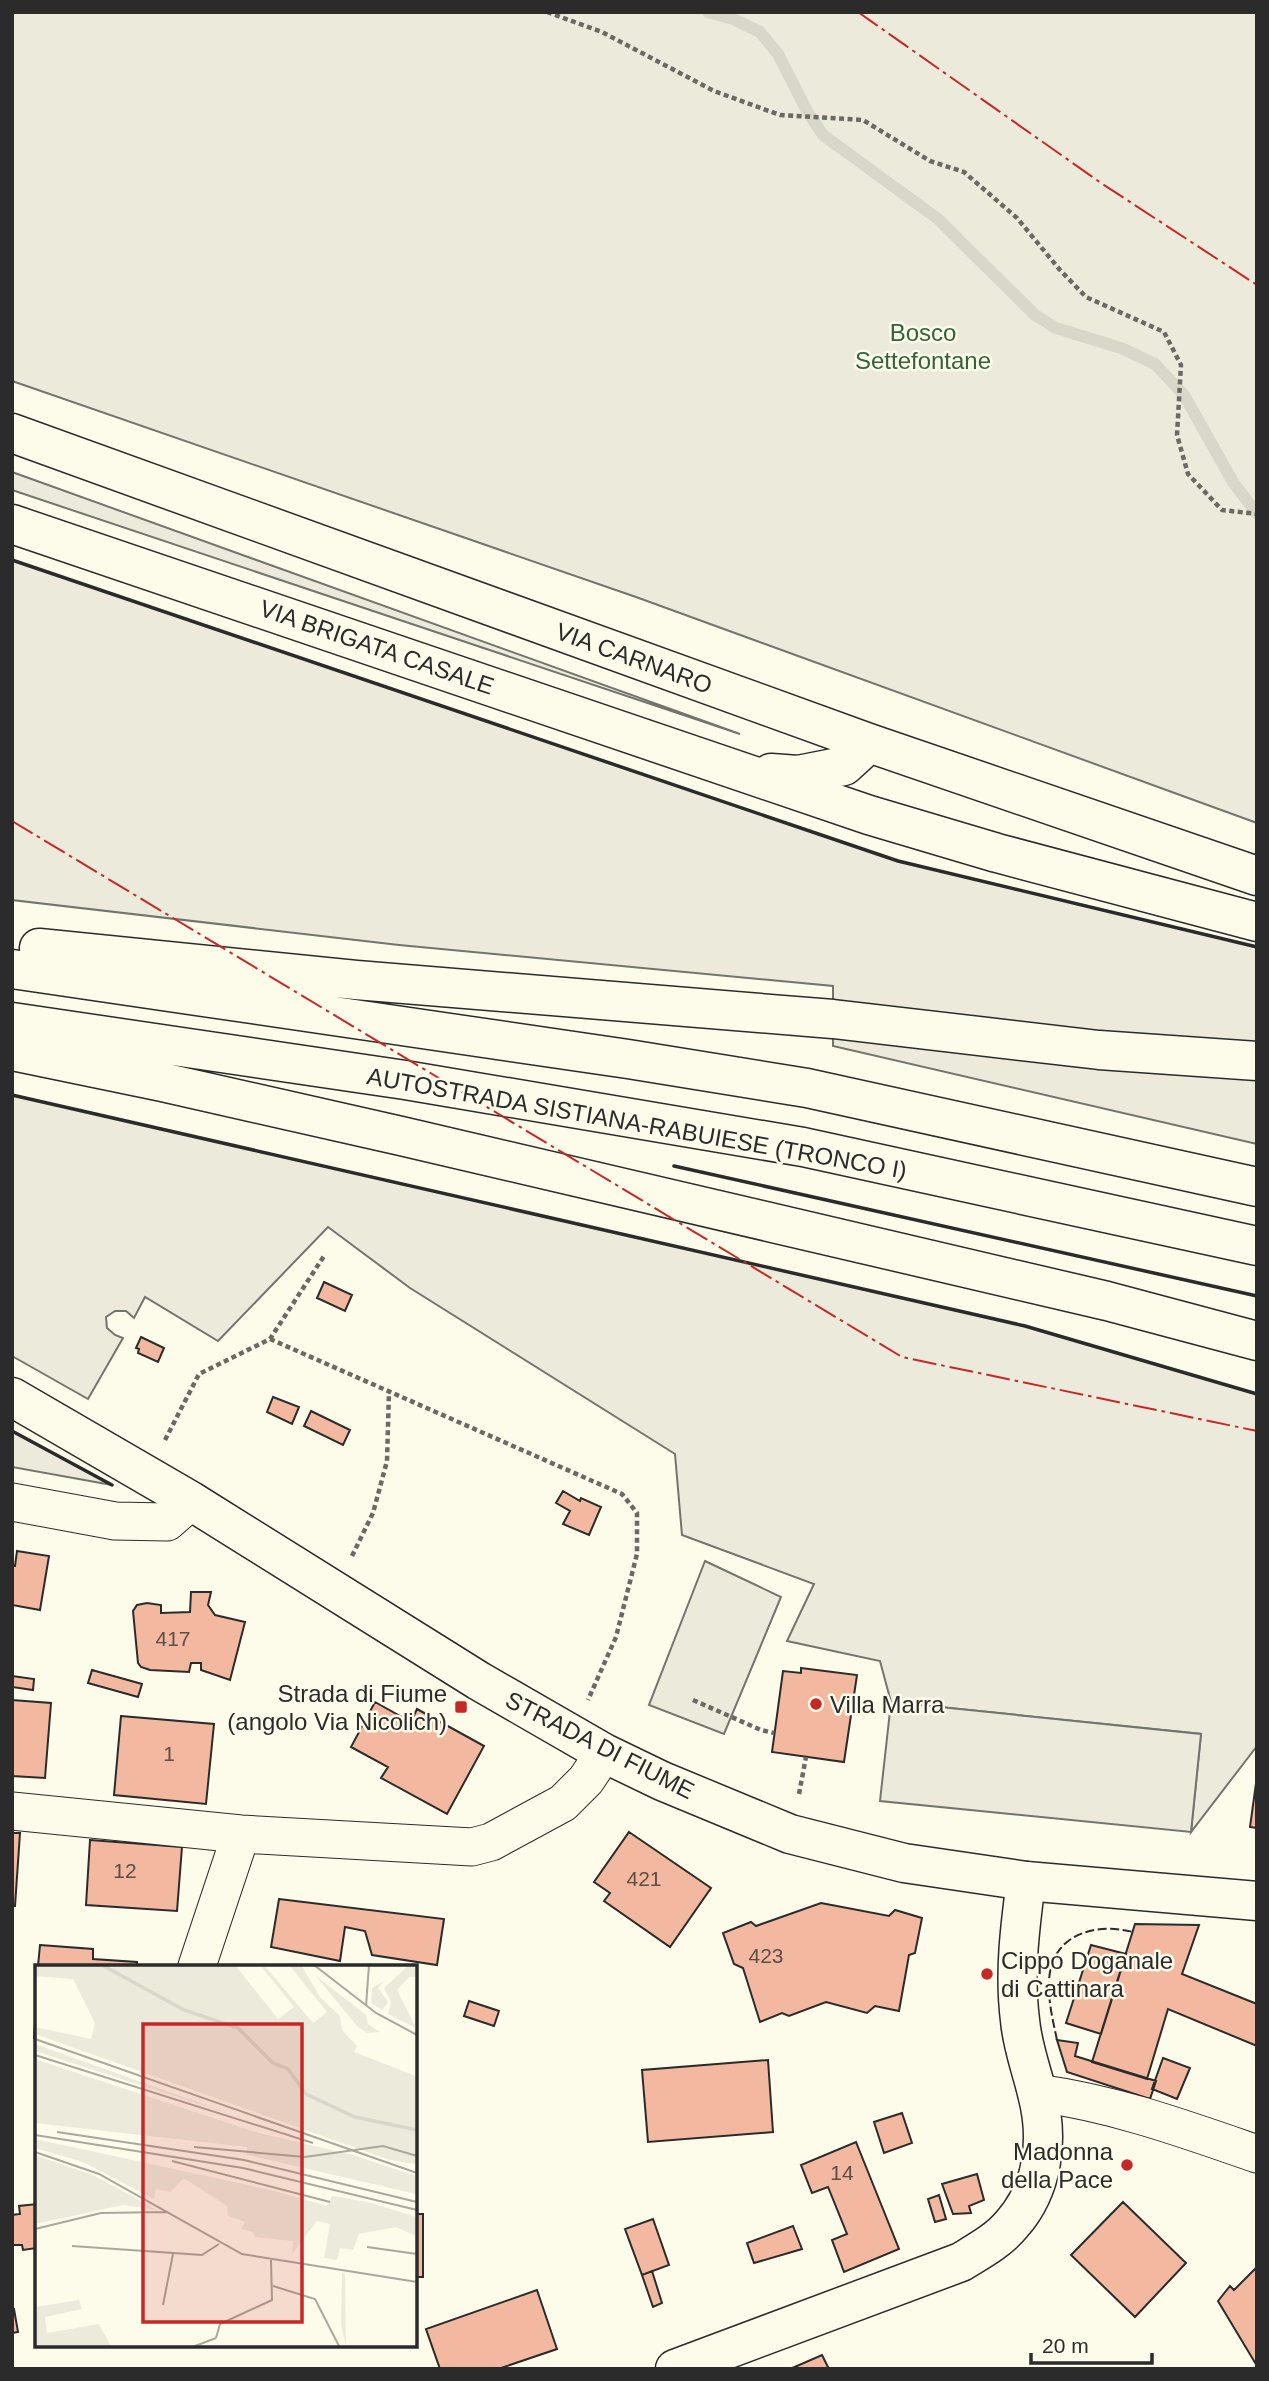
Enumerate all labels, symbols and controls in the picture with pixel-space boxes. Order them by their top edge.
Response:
park label: Bosco Settefontane [855,319,991,374]
street label: VIA BRIGATA CASALE [256,594,498,700]
street label: VIA CARNARO [552,617,716,699]
street label: AUTOSTRADA SISTIANA-RABUIESE (TRONCO I) [365,1062,909,1184]
house number: 417 [155,1627,191,1650]
place label: Strada di Fiume (angolo Via Nicolich) [227,1680,447,1735]
street label: STRADA DI FIUME [501,1686,699,1804]
place label: Villa Marra [830,1691,945,1718]
marker: Villa Marra [808,1696,824,1712]
marker: Strada di Fiume (angolo Via Nicolich) [453,1699,469,1715]
house number: 1 [163,1742,175,1765]
house number: 12 [113,1859,137,1882]
house number: 421 [626,1867,662,1890]
house number: 423 [748,1944,784,1967]
place label: Cippo Doganale di Cattinara [1001,1947,1173,2002]
inset map [35,1965,416,2346]
marker: Cippo Doganale di Cattinara [979,1966,995,1982]
place label: Madonna della Pace [1001,2138,1114,2193]
marker: Madonna della Pace [1119,2157,1135,2173]
house number: 14 [830,2161,854,2184]
scale bar [1031,2322,1152,2366]
text: 20 m [1042,2334,1089,2357]

